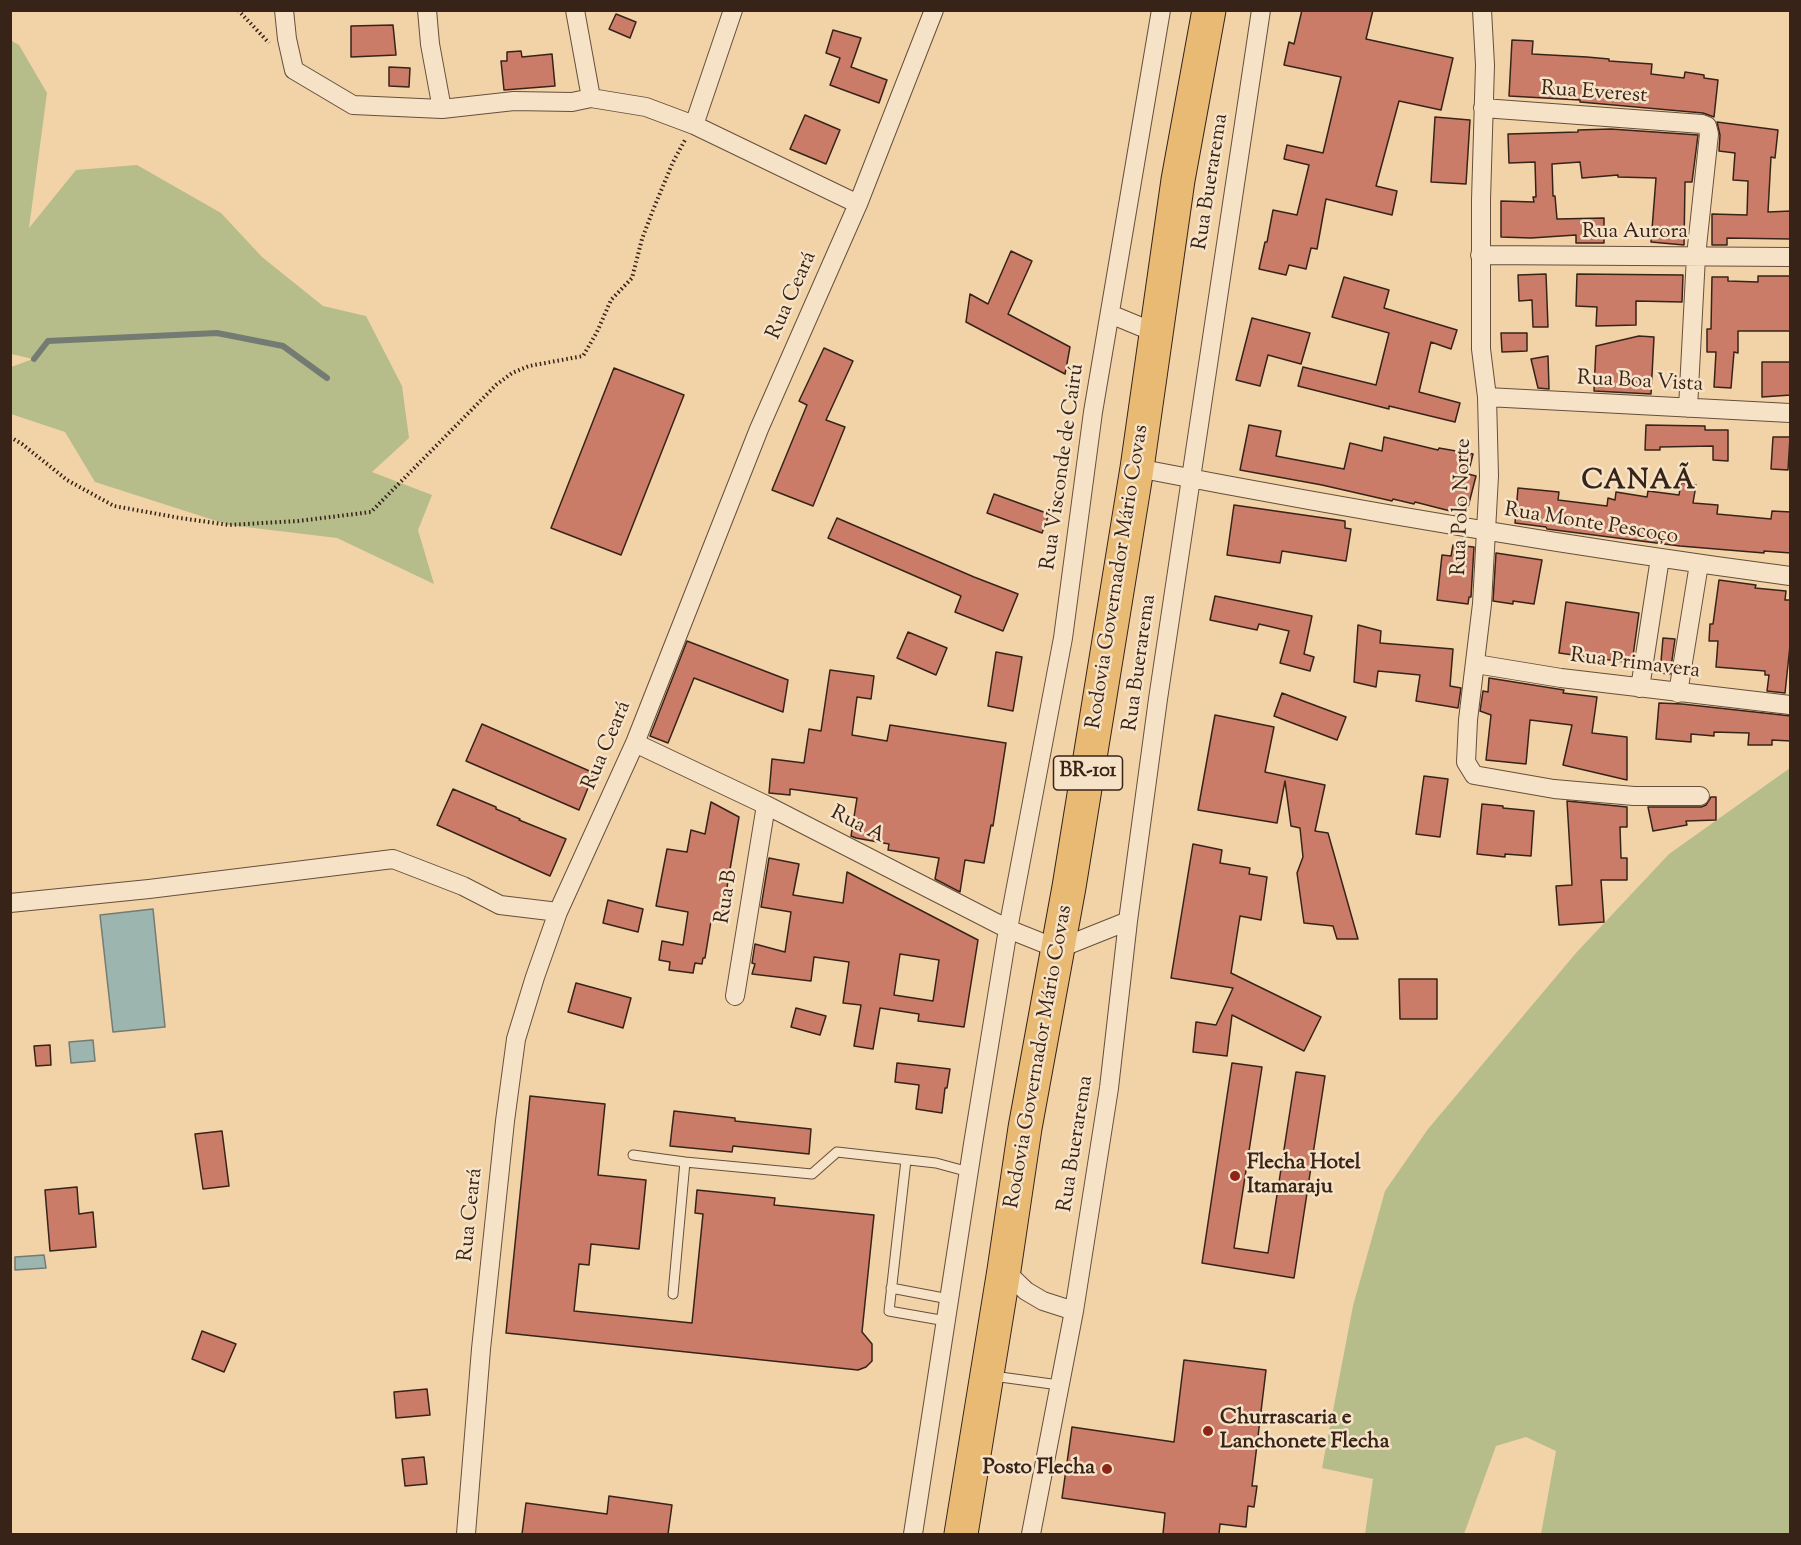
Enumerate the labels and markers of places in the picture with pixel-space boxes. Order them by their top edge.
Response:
place label: Flecha Hotel Itamaraju [1247,1151,1361,1201]
marker: Flecha Hotel Itamaraju [1228,1169,1242,1183]
place label: Churrascaria e Lanchonete Flecha [1220,1406,1389,1456]
marker: Churrascaria e Lanchonete Flecha [1201,1424,1215,1438]
place label: Posto Flecha [983,1456,1095,1482]
marker: Posto Flecha [1100,1462,1114,1476]

